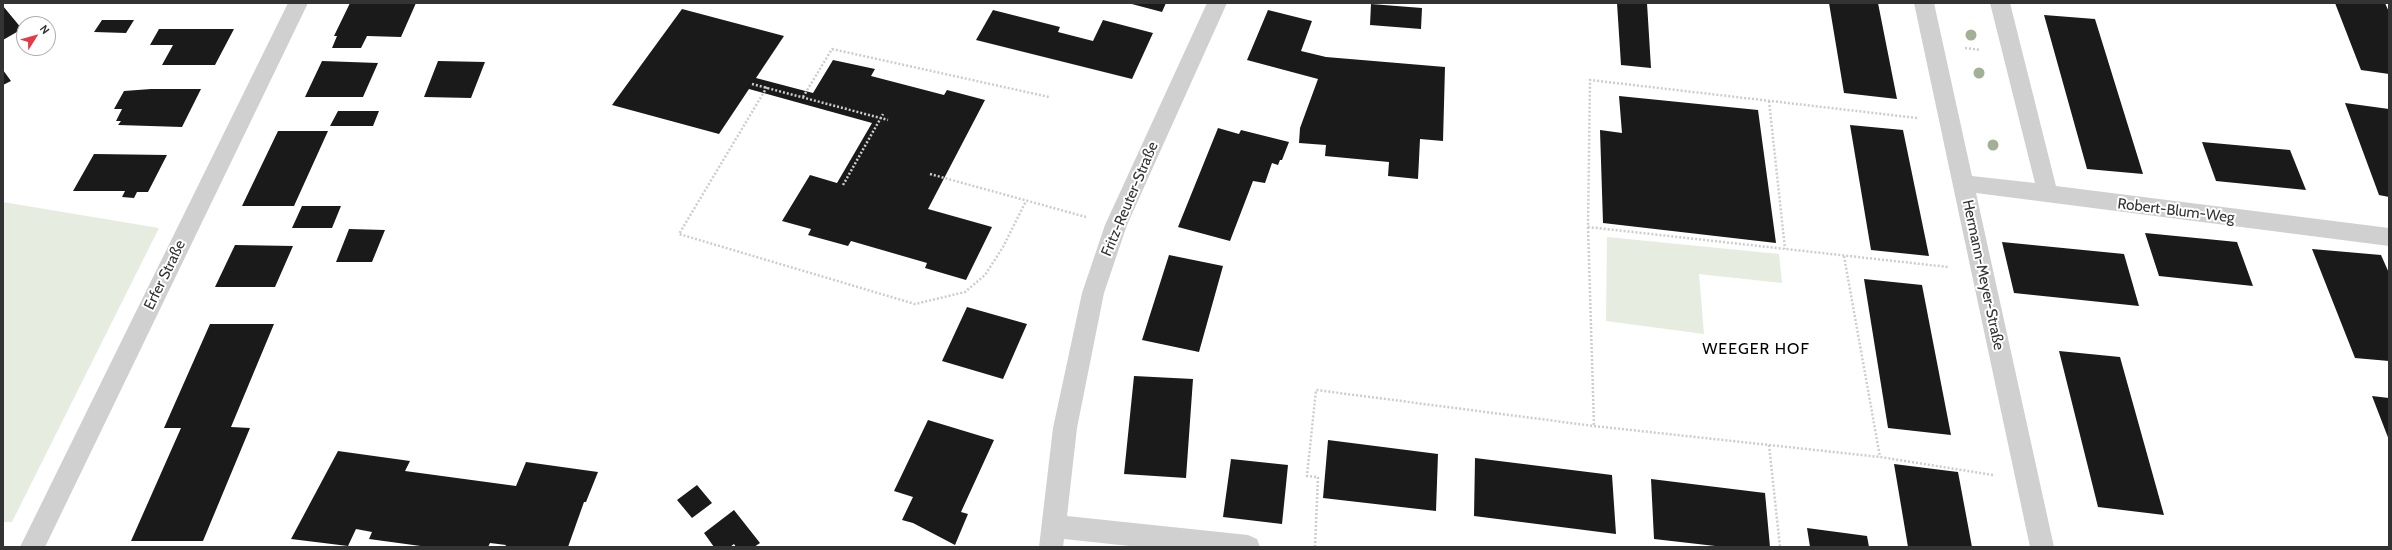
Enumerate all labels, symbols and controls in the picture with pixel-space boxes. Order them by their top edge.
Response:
north arrow [16,16,56,56]
text: N [37,22,53,37]
street label: Fritz-Reuter-Straße [1098,139,1162,259]
street label: Robert-Blum-Weg [2117,195,2235,227]
street label: Hermann-Meyer-Straße [1958,198,2008,352]
street label: Erfer Straße [140,237,190,313]
district label: WEEGER HOF [1702,339,1810,359]

